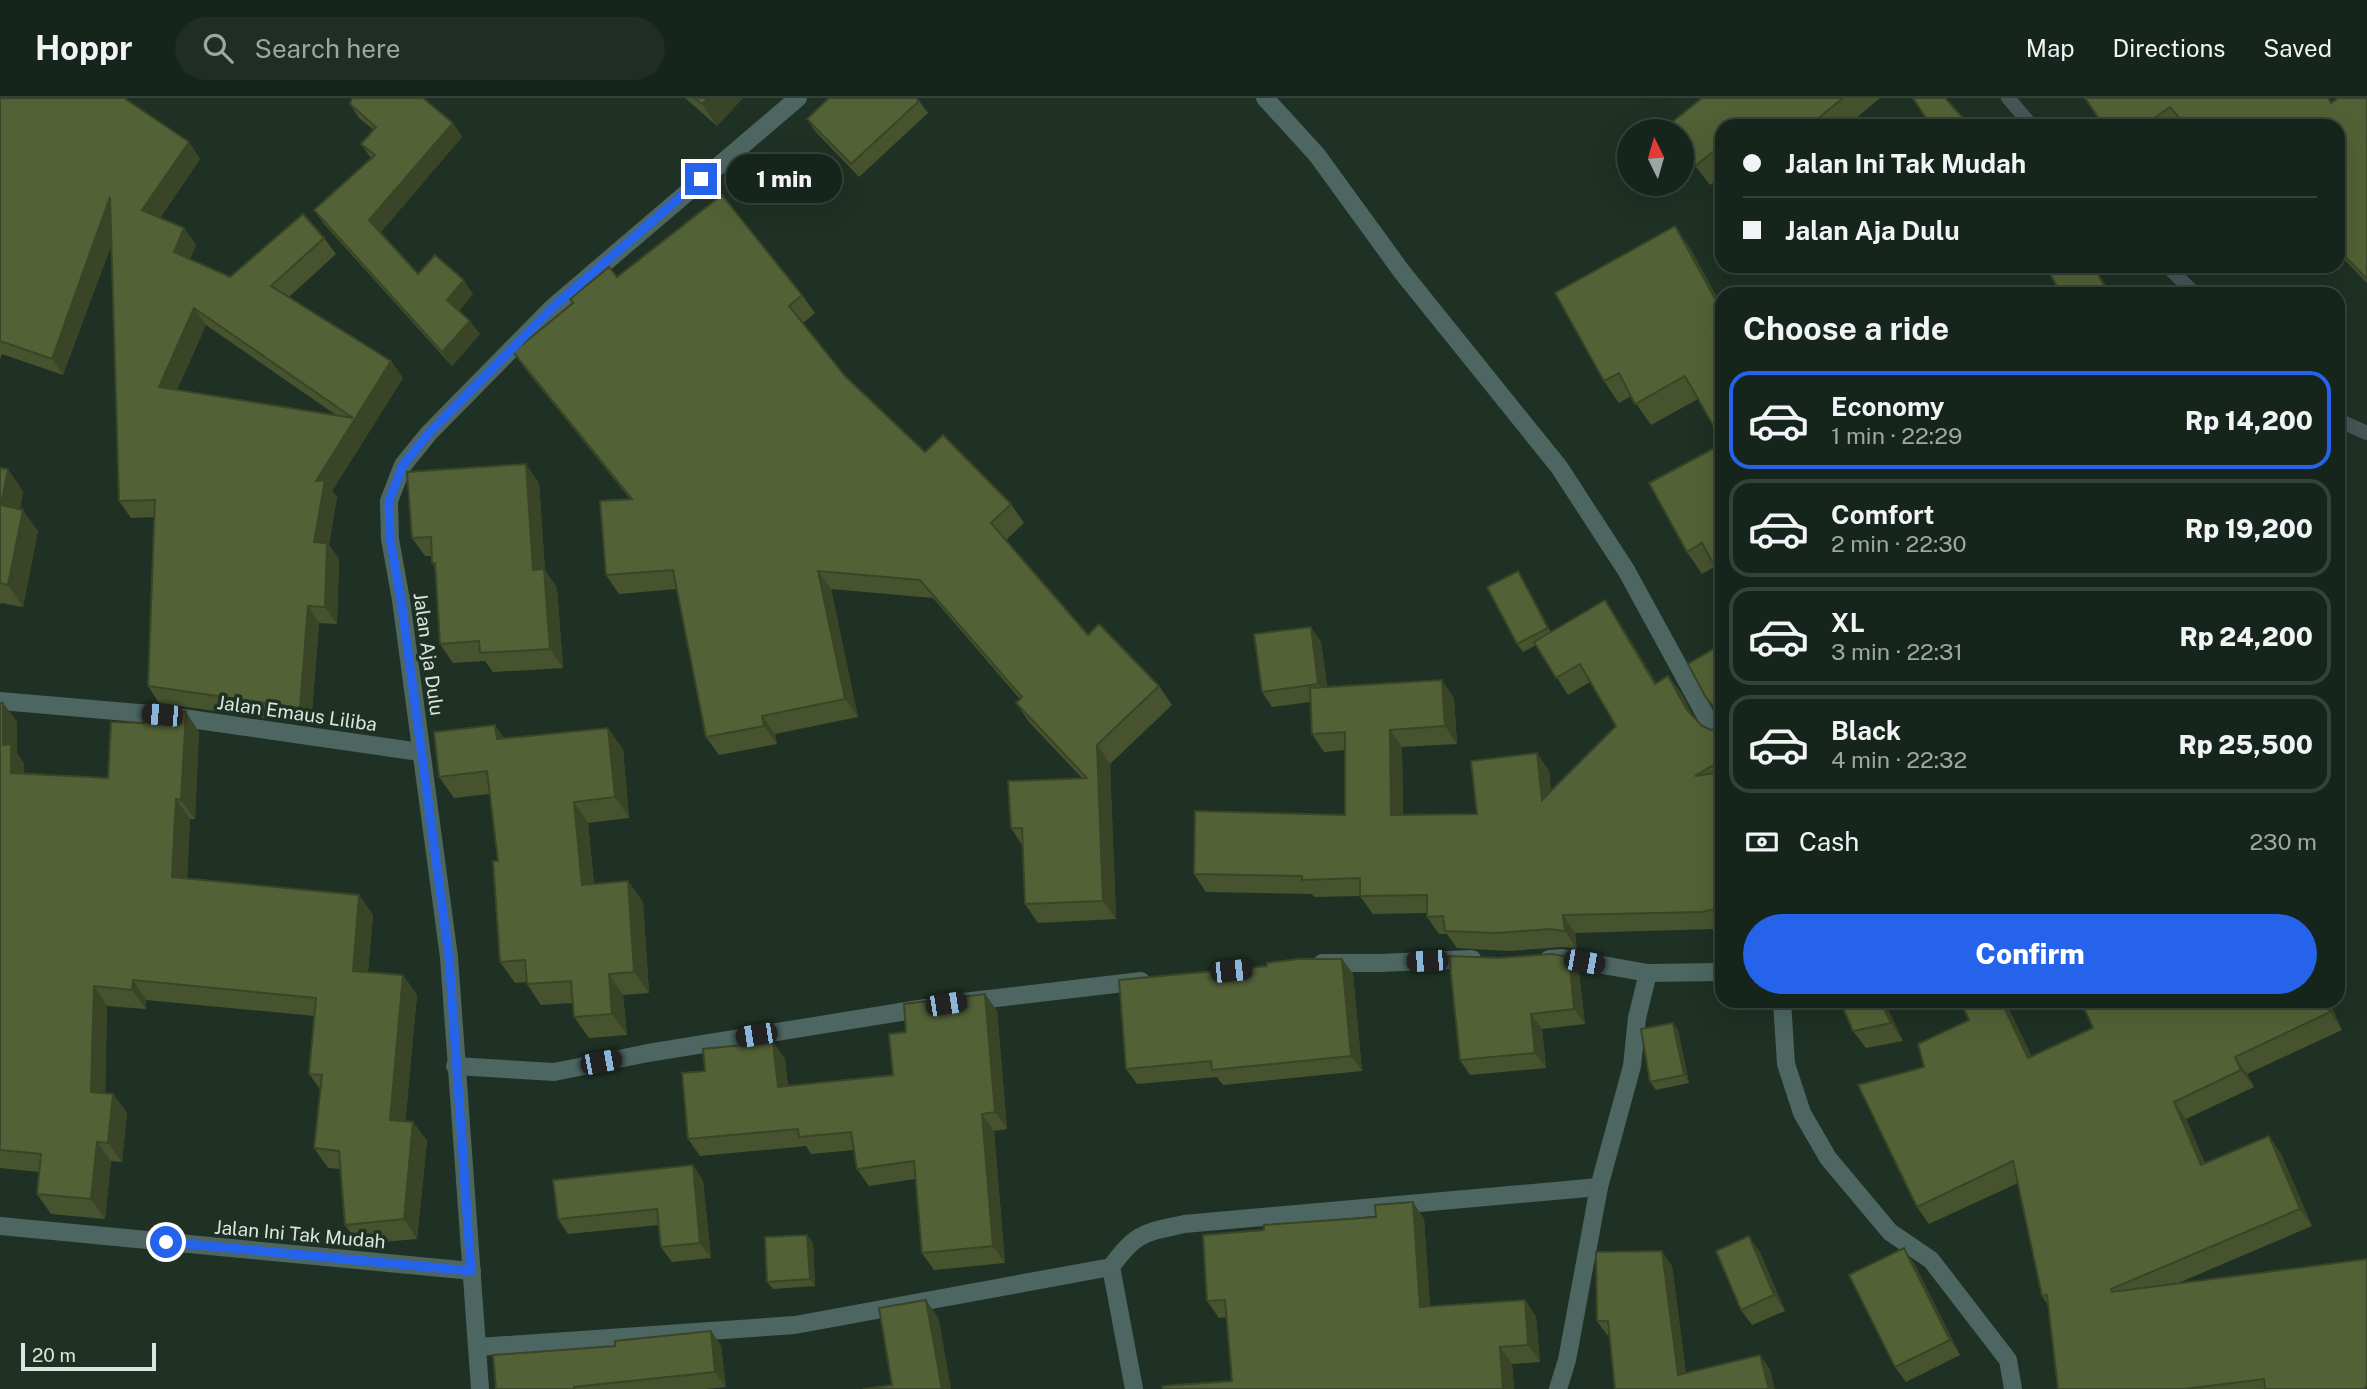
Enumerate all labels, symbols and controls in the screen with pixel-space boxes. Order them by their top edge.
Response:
search box [175,17,665,80]
text: Hoppr [35,29,133,67]
icon: search [199,29,237,67]
text: Search here [255,33,401,64]
text: Map [2026,34,2075,62]
text: Directions [2113,34,2225,62]
text: Saved [2263,34,2332,62]
north arrow [1617,119,1694,196]
map controls [1617,119,1694,196]
text: Jalan Ini Tak Mudah [1785,148,2026,179]
callout: 1 min [726,154,841,204]
route end [685,163,717,195]
text: 1 min [756,165,812,192]
text: Jalan Aja Dulu [1785,215,1960,246]
text: Choose a ride [1743,310,1949,347]
icon: car [1747,389,1810,452]
text: Economy [1831,391,1944,422]
text: Rp 14,200 [2185,405,2313,436]
text: 1 min · 22:29 [1831,422,1962,449]
icon: car [1747,497,1810,560]
text: Comfort [1831,499,1934,530]
text: Rp 19,200 [2185,513,2313,544]
text: 2 min · 22:30 [1831,530,1967,557]
street label: Jalan Aja Dulu [409,591,449,717]
icon: car [1747,605,1810,668]
text: XL [1831,607,1865,638]
text: Rp 24,200 [2179,621,2313,652]
text: 3 min · 22:31 [1831,638,1963,665]
street label: Jalan Emaus Liliba [216,691,378,735]
car [141,703,184,727]
icon: car [1747,713,1810,776]
text: Black [1831,715,1901,746]
text: Rp 25,500 [2178,729,2313,760]
text: 4 min · 22:32 [1831,746,1967,773]
icon: cash [1743,823,1781,861]
text: Cash [1799,826,1859,857]
text: 230 m [2249,828,2317,855]
button: Confirm [1743,914,2317,994]
car [1562,948,1607,976]
car [1406,949,1449,973]
car [1210,958,1253,984]
car [924,990,969,1018]
car [734,1021,779,1049]
car [579,1048,624,1076]
street label: Jalan Ini Tak Mudah [213,1216,387,1252]
route start [150,1226,182,1258]
scale bar [21,1340,156,1372]
text: 20 m [32,1344,76,1366]

